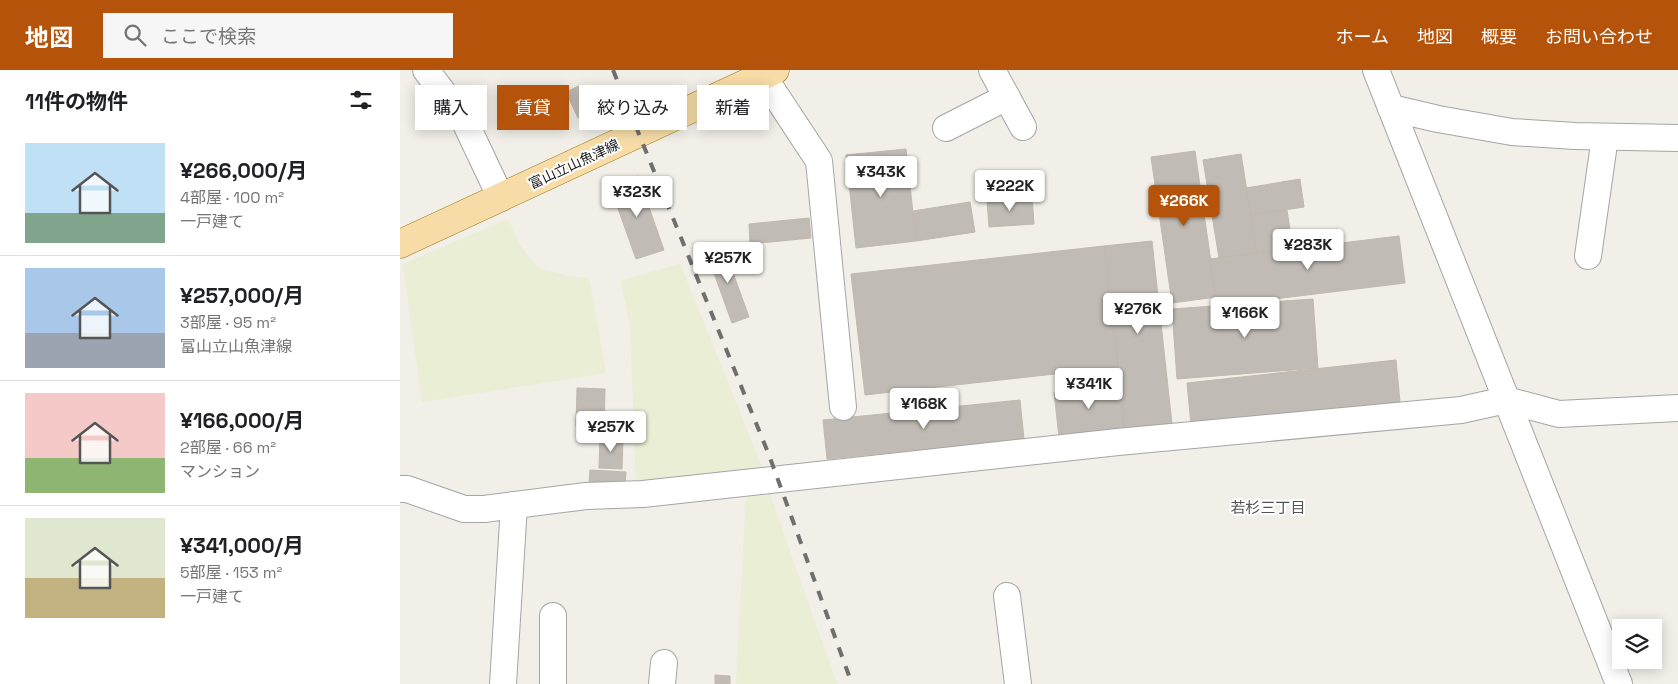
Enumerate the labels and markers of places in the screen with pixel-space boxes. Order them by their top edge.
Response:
pin: ¥343K [846,156,916,198]
pin: ¥222K [975,170,1045,212]
pin: ¥323K [602,176,672,218]
pin: ¥266K [1149,184,1219,227]
pin: ¥283K [1273,228,1343,271]
pin: ¥257K [693,242,763,284]
pin: ¥276K [1103,292,1173,335]
pin: ¥166K [1210,296,1280,339]
pin: ¥341K [1054,368,1124,410]
pin: ¥168K [889,388,959,430]
pin: ¥257K [576,410,646,453]

